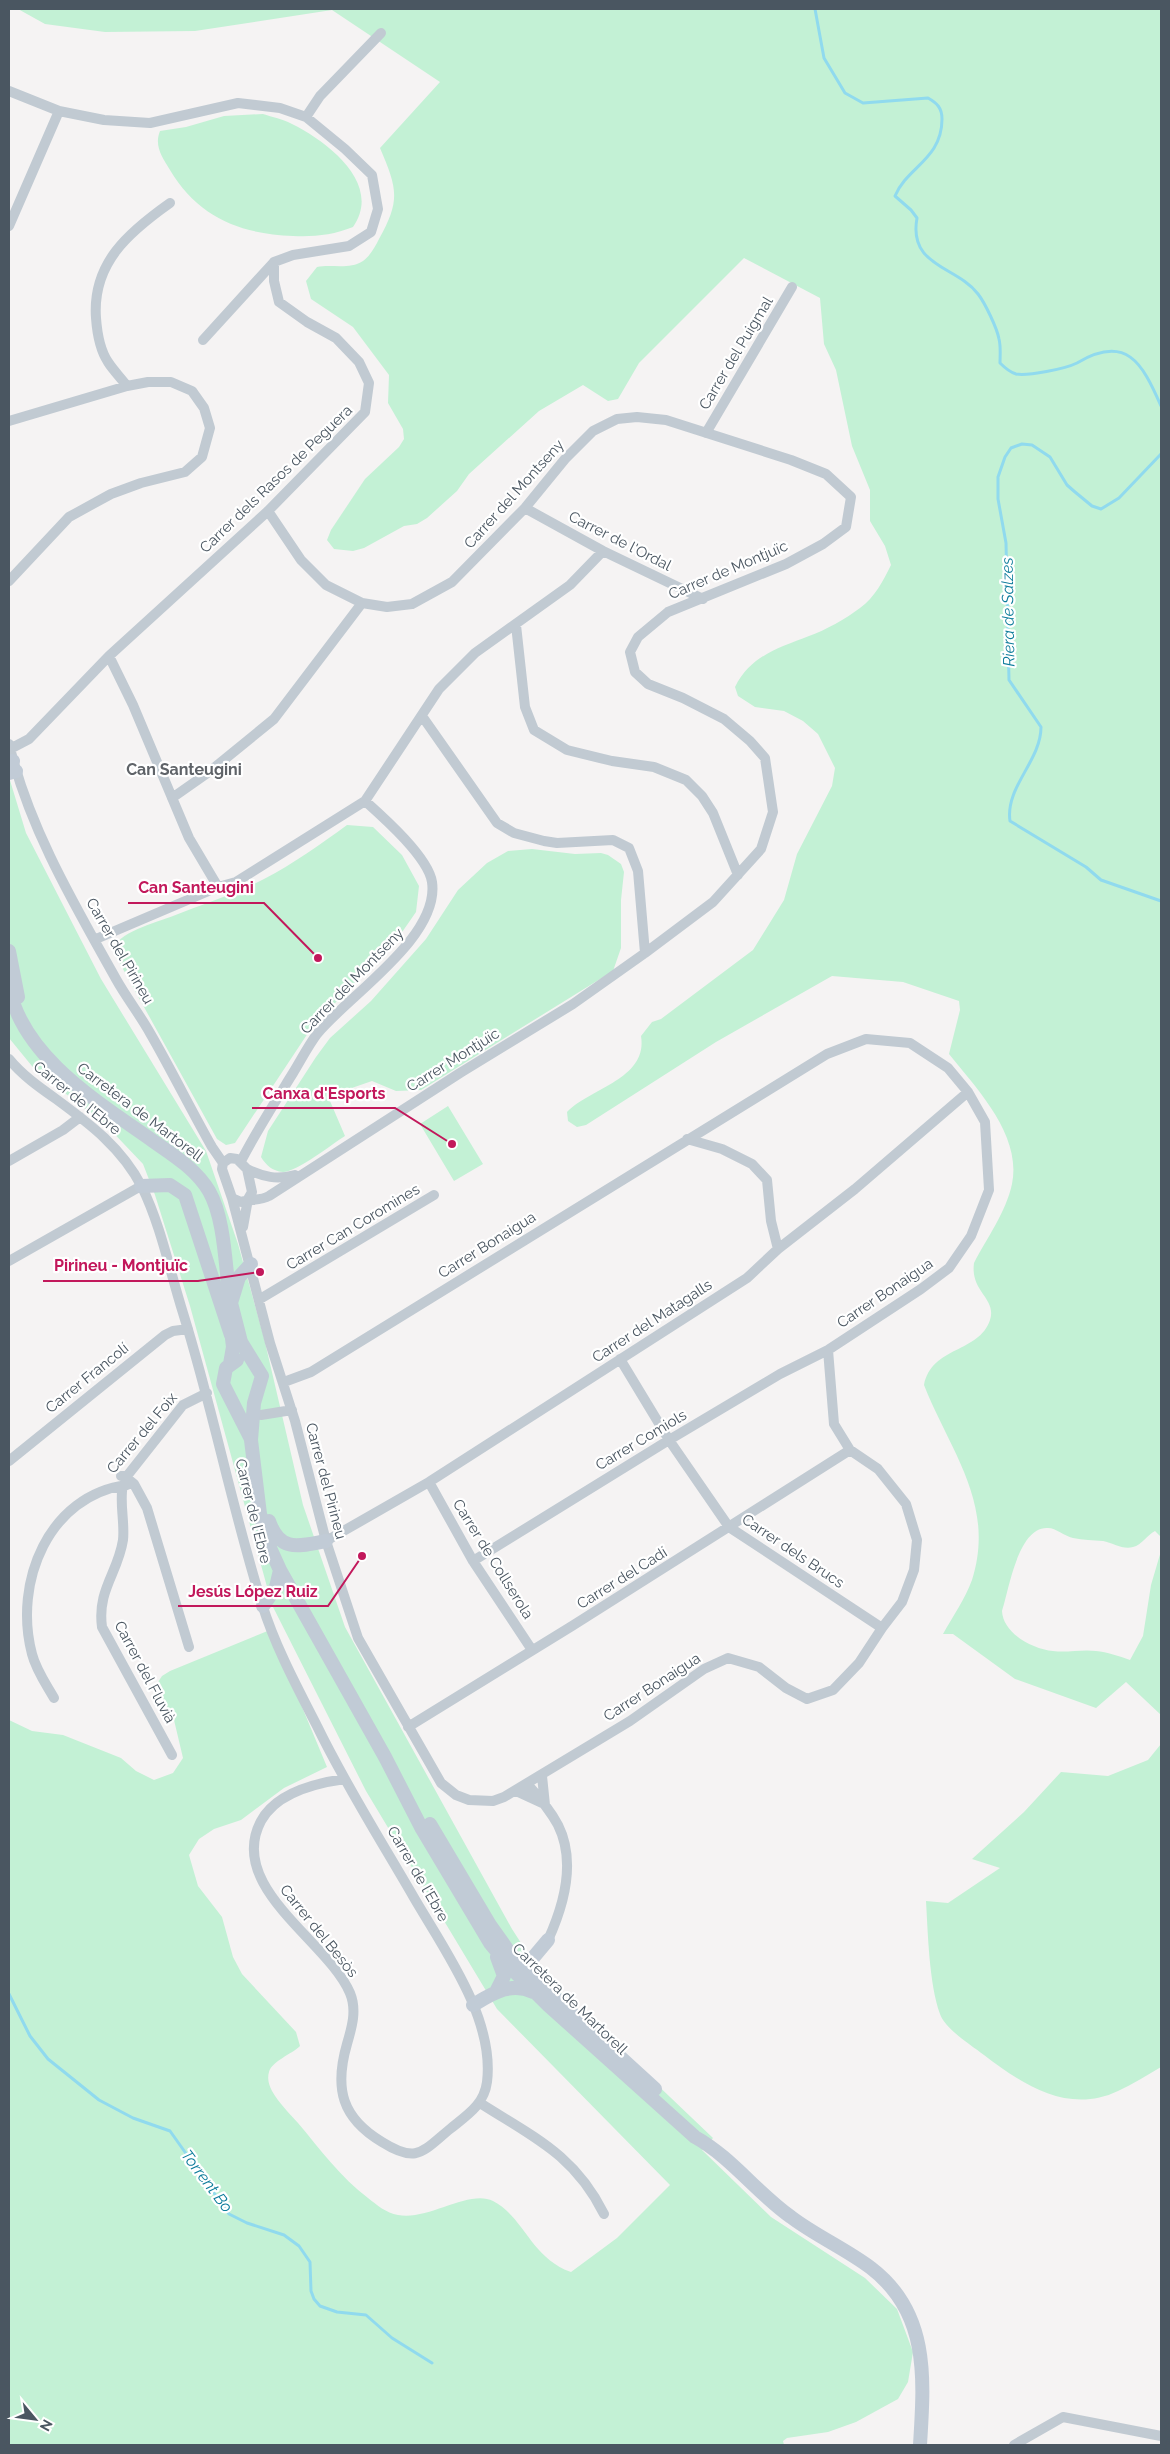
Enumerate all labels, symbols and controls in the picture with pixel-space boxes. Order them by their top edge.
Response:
street label: Carrer del Puigmal [695,292,777,413]
street label: Carrer dels Rasos de Peguera [196,401,356,557]
street label: Carrer del Montseny [460,436,568,552]
street label: Carrer de l'Ordal [566,507,675,575]
street label: Carrer de Montjuïc [666,537,790,603]
water label: Riera de Salzes [998,557,1018,667]
district label: Can Santeugini [126,760,242,779]
callout: Can Santeugini [128,872,264,903]
text: Can Santeugini [138,878,254,897]
street label: Carrer del Pirineu [82,895,158,1007]
street label: Carrer del Montseny [297,924,407,1038]
street label: Carrer Montjuïc [403,1024,503,1096]
street label: Carrer de l'Ebre [30,1057,125,1139]
street label: Carretera de Martorell [74,1059,207,1166]
callout: Canxa d'Esports [252,1077,395,1108]
text: Canxa d'Esports [263,1084,386,1103]
street label: Carrer Can Coromines [283,1180,423,1274]
street label: Carrer Bonaigua [435,1208,539,1282]
callout: Pirineu - Montjuïc [43,1250,198,1281]
street label: Carrer Bonaigua [834,1254,936,1332]
text: Pirineu - Montjuïc [54,1256,188,1275]
street label: Carrer del Matagalls [589,1276,715,1366]
street label: Carrer Francolí [42,1339,133,1417]
street label: Carrer del Foix [103,1389,181,1477]
street label: Carrer Comiols [592,1406,690,1474]
street label: Carrer del Pirineu [302,1421,350,1541]
street label: Carrer de l'Ebre [231,1457,275,1565]
street label: Carrer de Collserola [449,1496,537,1622]
street label: Carrer dels Brucs [739,1510,847,1592]
street label: Carrer del Cadí [574,1543,671,1613]
callout: Jesús López Ruiz [178,1575,328,1606]
text: Jesús López Ruiz [188,1582,318,1601]
street label: Carrer del Fluvià [110,1618,180,1726]
street label: Carrer Bonaigua [600,1649,704,1725]
street label: Carrer de l'Ebre [383,1823,453,1925]
street label: Carrer del Besòs [276,1881,362,1981]
street label: Carretera de Martorell [509,1939,632,2059]
water label: Torrent Bo [177,2146,237,2216]
north arrow [10,2394,60,2444]
text: N [37,2417,56,2434]

